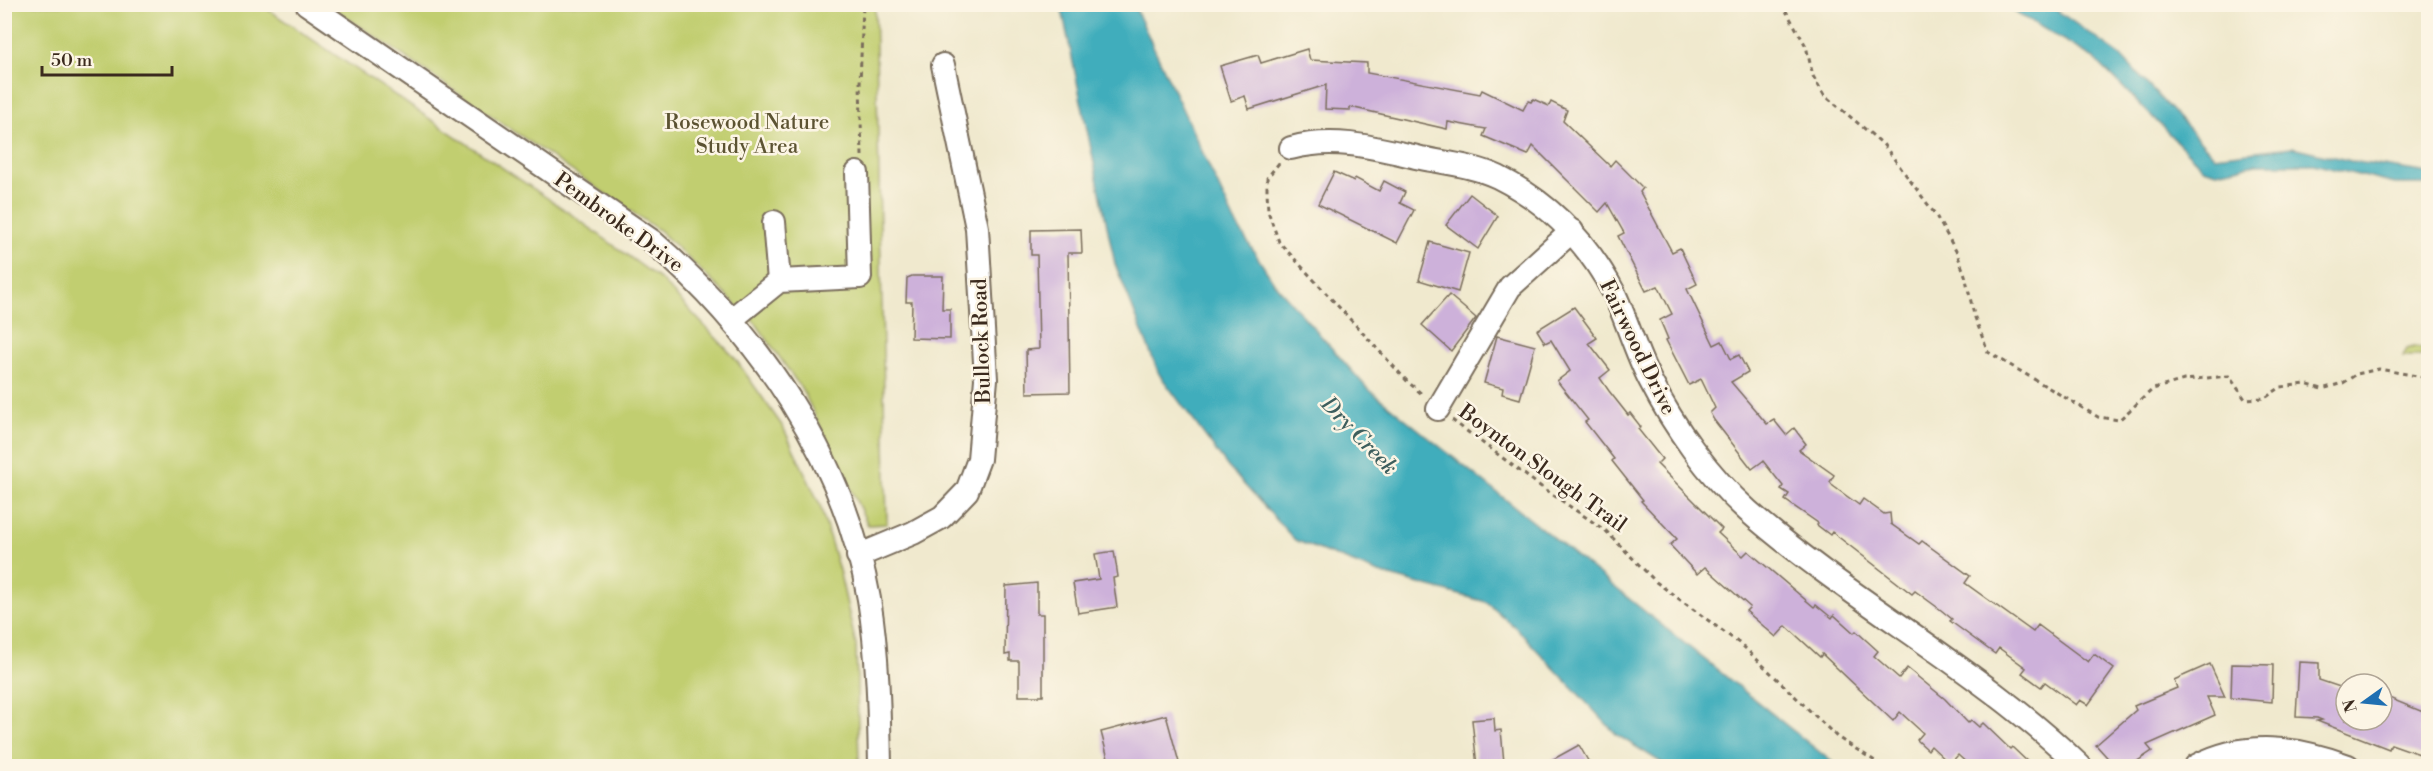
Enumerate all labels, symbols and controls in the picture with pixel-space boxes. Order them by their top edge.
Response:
scale bar [42,39,172,77]
text: 50 m [51,49,93,72]
park label: Rosewood Nature Study Area [665,110,829,160]
street label: Pembroke Drive [549,167,688,279]
street label: Fairwood Drive [1593,275,1681,419]
street label: Bullock Road [967,278,997,405]
water label: Dry Creek [1314,391,1403,481]
street label: Boynton Slough Trail [1453,399,1631,538]
north arrow [2334,672,2394,732]
text: N [2339,697,2362,714]

